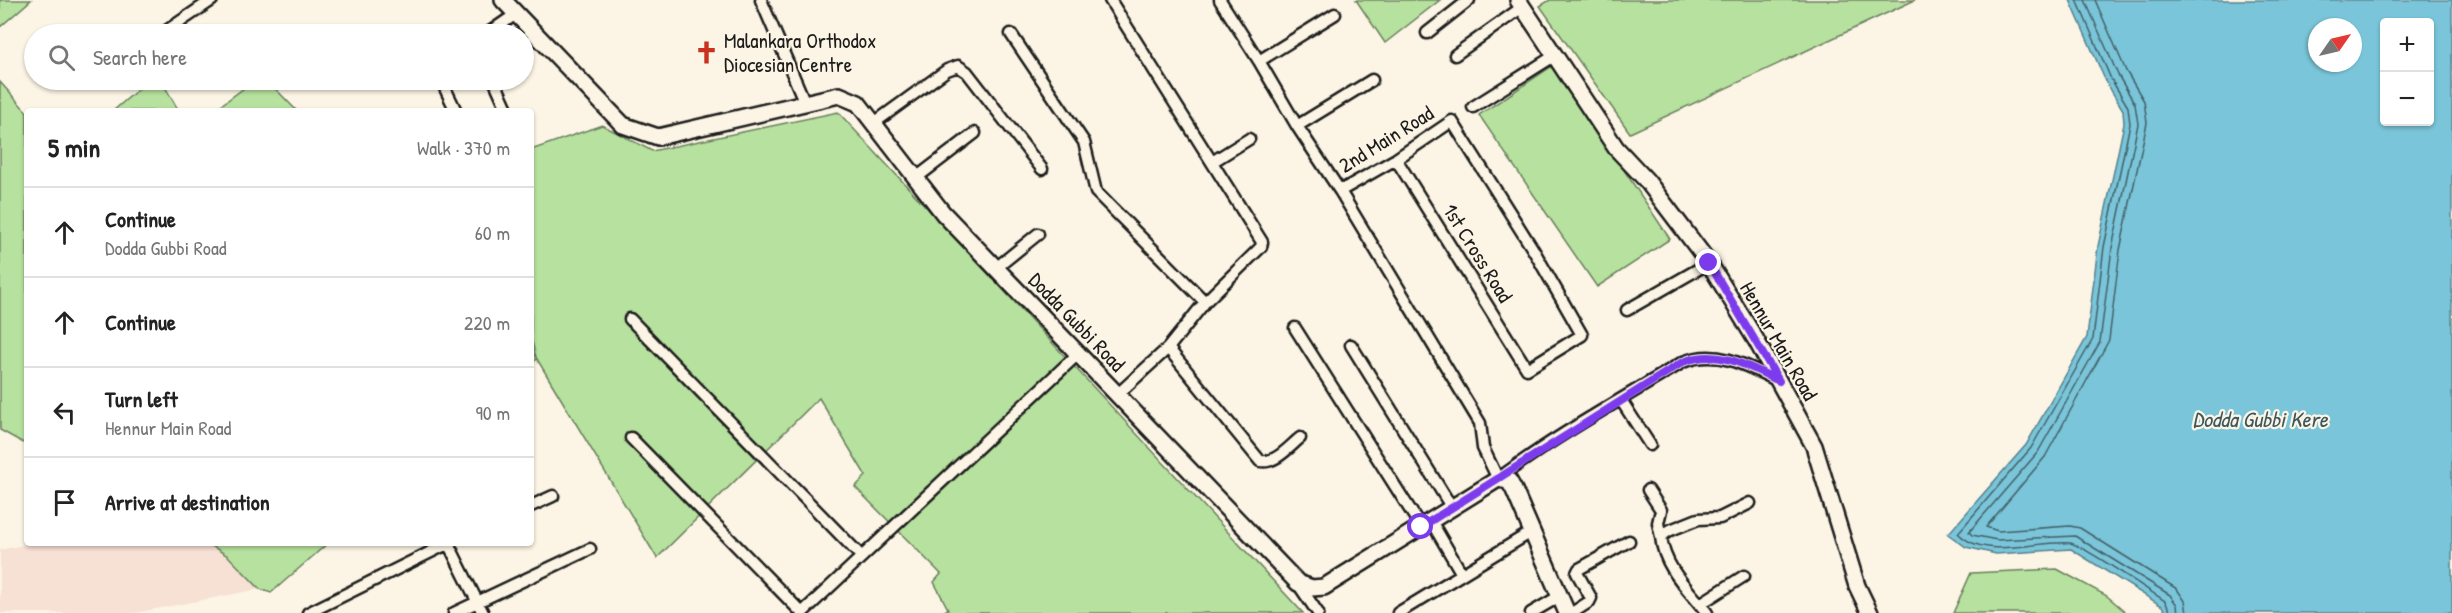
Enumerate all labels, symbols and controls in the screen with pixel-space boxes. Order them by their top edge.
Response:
north arrow [2308,18,2362,72]
map controls [2380,18,2434,126]
button: + [2380,18,2434,72]
search box [24,24,534,90]
place label: Malankara Orthodox Diocesian Centre [724,26,876,79]
church icon: Malankara Orthodox Diocesian Centre [693,39,719,65]
icon: search [45,41,78,74]
text: Search here [93,42,187,72]
button: − [2380,72,2434,126]
street label: 2nd Main Road [1333,98,1439,180]
text: 5 min [48,130,100,165]
text: Walk · 370 m [417,134,510,161]
street label: 1st Cross Road [1436,198,1520,308]
text: Continue [105,204,176,234]
icon: ahead [48,216,81,249]
text: 60 m [475,219,510,246]
text: Dodda Gubbi Road [105,234,227,261]
route end [1695,249,1721,275]
street label: Dodda Gubbi Road [1022,266,1132,378]
street label: Hennur Main Road [1733,276,1825,406]
icon: ahead [48,306,81,339]
text: Continue [105,307,176,337]
text: 220 m [464,309,510,336]
text: Turn left [105,384,178,414]
icon: left [48,396,81,429]
text: 90 m [476,399,510,426]
water label: Dodda Gubbi Kere [2192,404,2329,434]
text: Hennur Main Road [105,414,231,441]
icon: arrive [48,486,81,519]
text: Arrive at destination [105,487,270,517]
route start [1407,513,1433,539]

